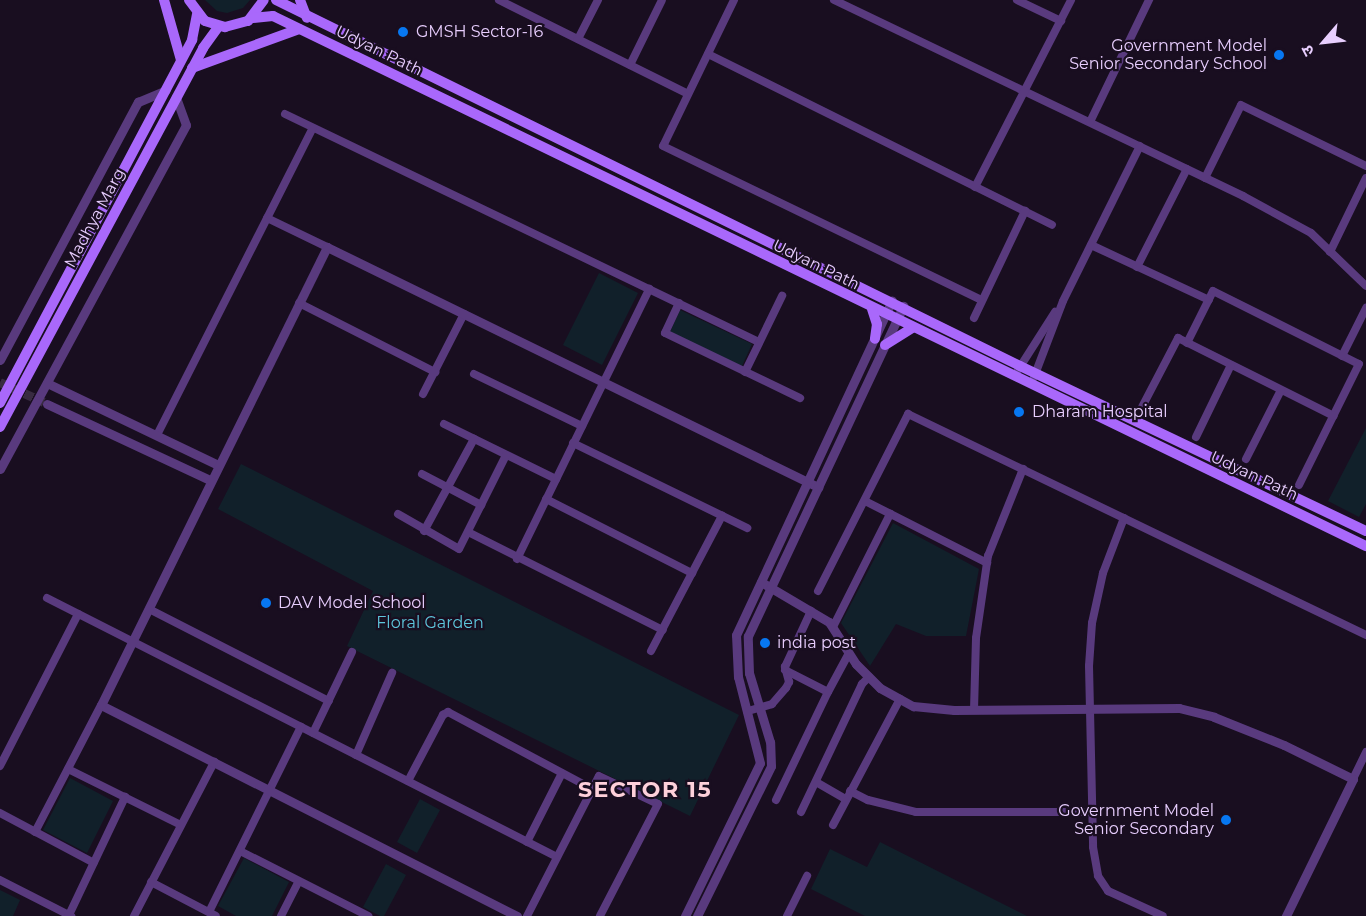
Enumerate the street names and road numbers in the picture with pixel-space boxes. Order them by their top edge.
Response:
street label: Udyan Path [332,22,426,80]
street label: Madhya Marg [61,165,129,271]
street label: Udyan Path [769,236,863,294]
street label: Udyan Path [1207,447,1301,505]

